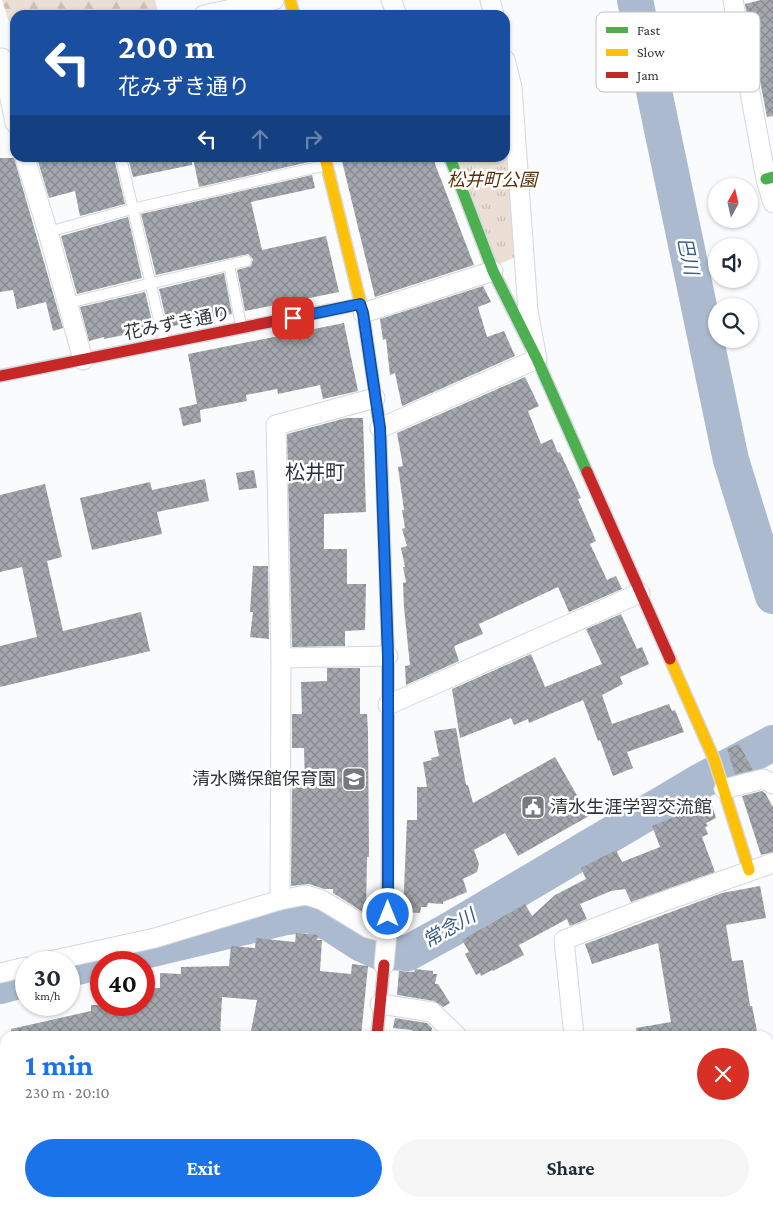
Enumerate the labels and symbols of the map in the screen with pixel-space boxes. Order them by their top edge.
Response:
legend [596,12,760,92]
text: Fast [637,22,661,38]
text: Slow [637,44,665,60]
text: Jam [635,67,659,83]
park label: 松井町公園 [447,170,540,190]
north arrow [708,178,758,228]
water label: 巴川 [674,235,703,279]
pin [272,297,314,339]
street label: 花みずき通り [122,303,232,343]
district label: 松井町 [285,461,345,483]
school or university icon: 清水隣保館保育園 [341,766,367,792]
place label: 清水隣保館保育園 [192,769,336,789]
public building icon: 清水生涯学習交流館 [520,794,546,820]
place label: 清水生涯学習交流館 [550,797,712,817]
position arrow [361,887,413,939]
water label: 常念川 [419,904,481,951]
speed limit sign: 40 [90,951,155,1016]

